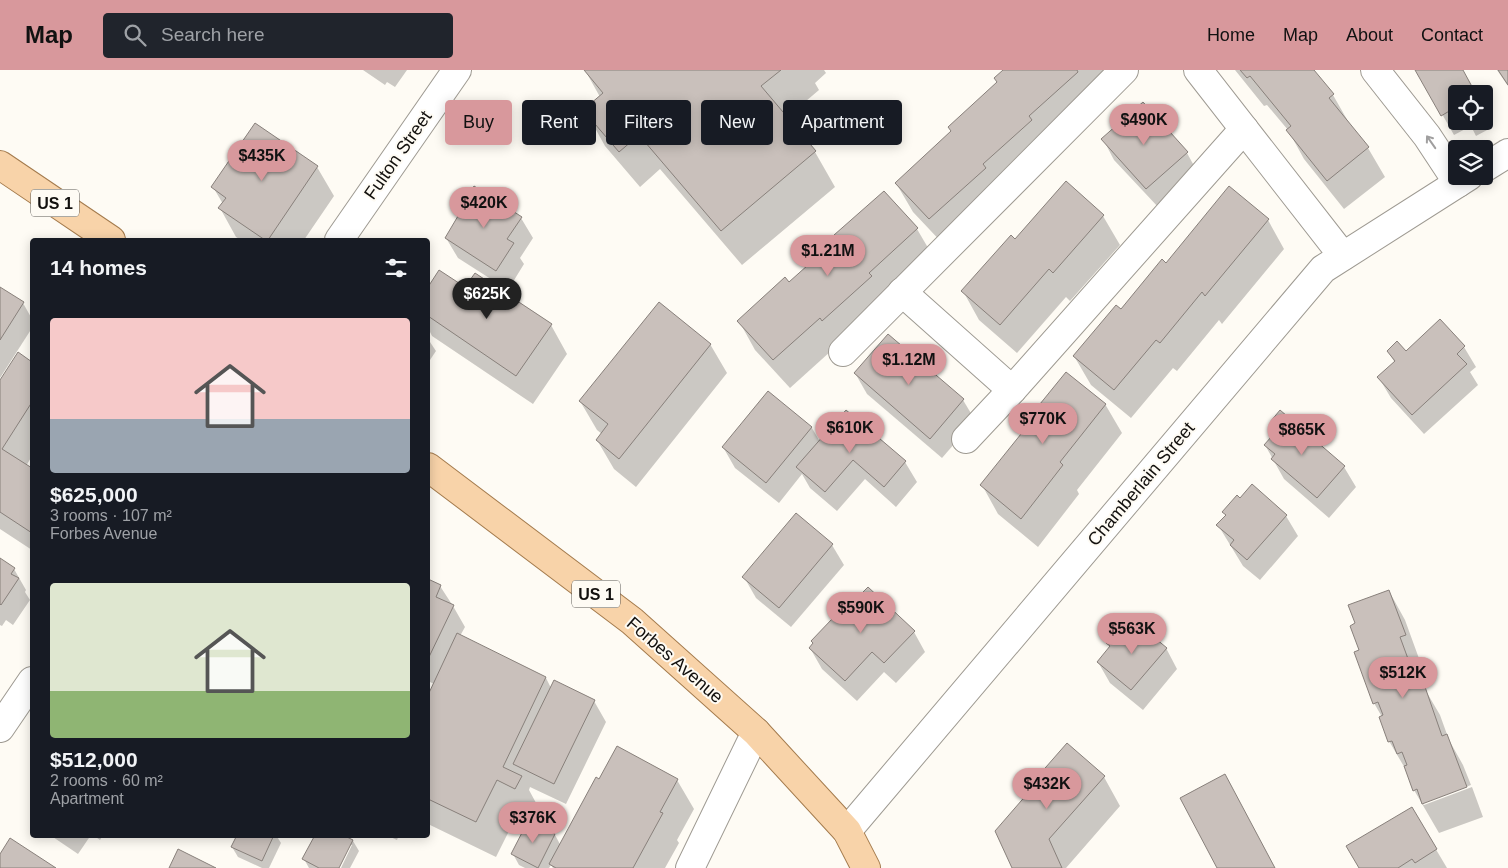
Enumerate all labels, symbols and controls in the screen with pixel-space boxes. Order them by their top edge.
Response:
search box [103,13,453,58]
text: Map [25,21,73,48]
icon: search [121,21,149,49]
text: Search here [161,24,265,45]
text: Home [1207,25,1255,45]
text: Map [1283,25,1318,45]
text: About [1346,25,1393,45]
text: Contact [1421,25,1483,45]
map controls [1448,85,1493,185]
button: locate [1448,85,1493,130]
chip: Buy [445,100,512,145]
chip: Rent [522,100,596,145]
chip: Filters [606,100,691,145]
chip: New [701,100,773,145]
chip: Apartment [783,100,902,145]
pin: $490K [1109,104,1179,146]
street label: Fulton Street [360,107,436,203]
text: $490K [1120,111,1168,128]
one-way arrow [1426,136,1436,150]
pin: $435K [227,140,297,182]
button: layers [1448,140,1493,185]
text: $435K [238,147,286,164]
pin: $420K [449,186,519,229]
road number: US 1 [31,190,79,216]
text: $420K [460,194,508,211]
pin: $1.21M [787,234,869,277]
text: $1.21M [801,242,855,259]
icon: filters [382,254,410,282]
text: 14 homes [50,256,147,279]
pin: $625K [452,278,522,320]
text: $625K [463,285,511,302]
pin: $1.12M [868,344,950,386]
icon: home [185,351,275,441]
text: $1.12M [882,351,936,368]
pin: $770K [1008,402,1078,445]
text: $770K [1019,410,1067,427]
pin: $610K [815,412,885,454]
pin: $865K [1267,414,1337,456]
street label: Chamberlain Street [1083,418,1199,550]
text: $610K [826,419,874,436]
text: $865K [1278,421,1326,438]
text: $625,000 [50,483,138,506]
text: 3 rooms · 107 m² [50,507,172,524]
text: Forbes Avenue [50,525,157,542]
road number: US 1 [572,580,620,608]
pin: $590K [826,592,896,634]
text: $590K [837,599,885,616]
pin: $563K [1097,612,1167,655]
street label: Forbes Avenue [623,613,727,707]
icon: home [185,616,275,706]
text: $563K [1108,620,1156,637]
pin: $512K [1368,656,1438,699]
text: $512K [1379,664,1427,681]
text: $512,000 [50,748,138,771]
pin: $432K [1012,768,1082,810]
text: 2 rooms · 60 m² [50,772,163,789]
text: $432K [1023,775,1071,792]
text: Apartment [50,790,124,807]
pin: $376K [498,802,568,844]
text: $376K [509,809,557,826]

